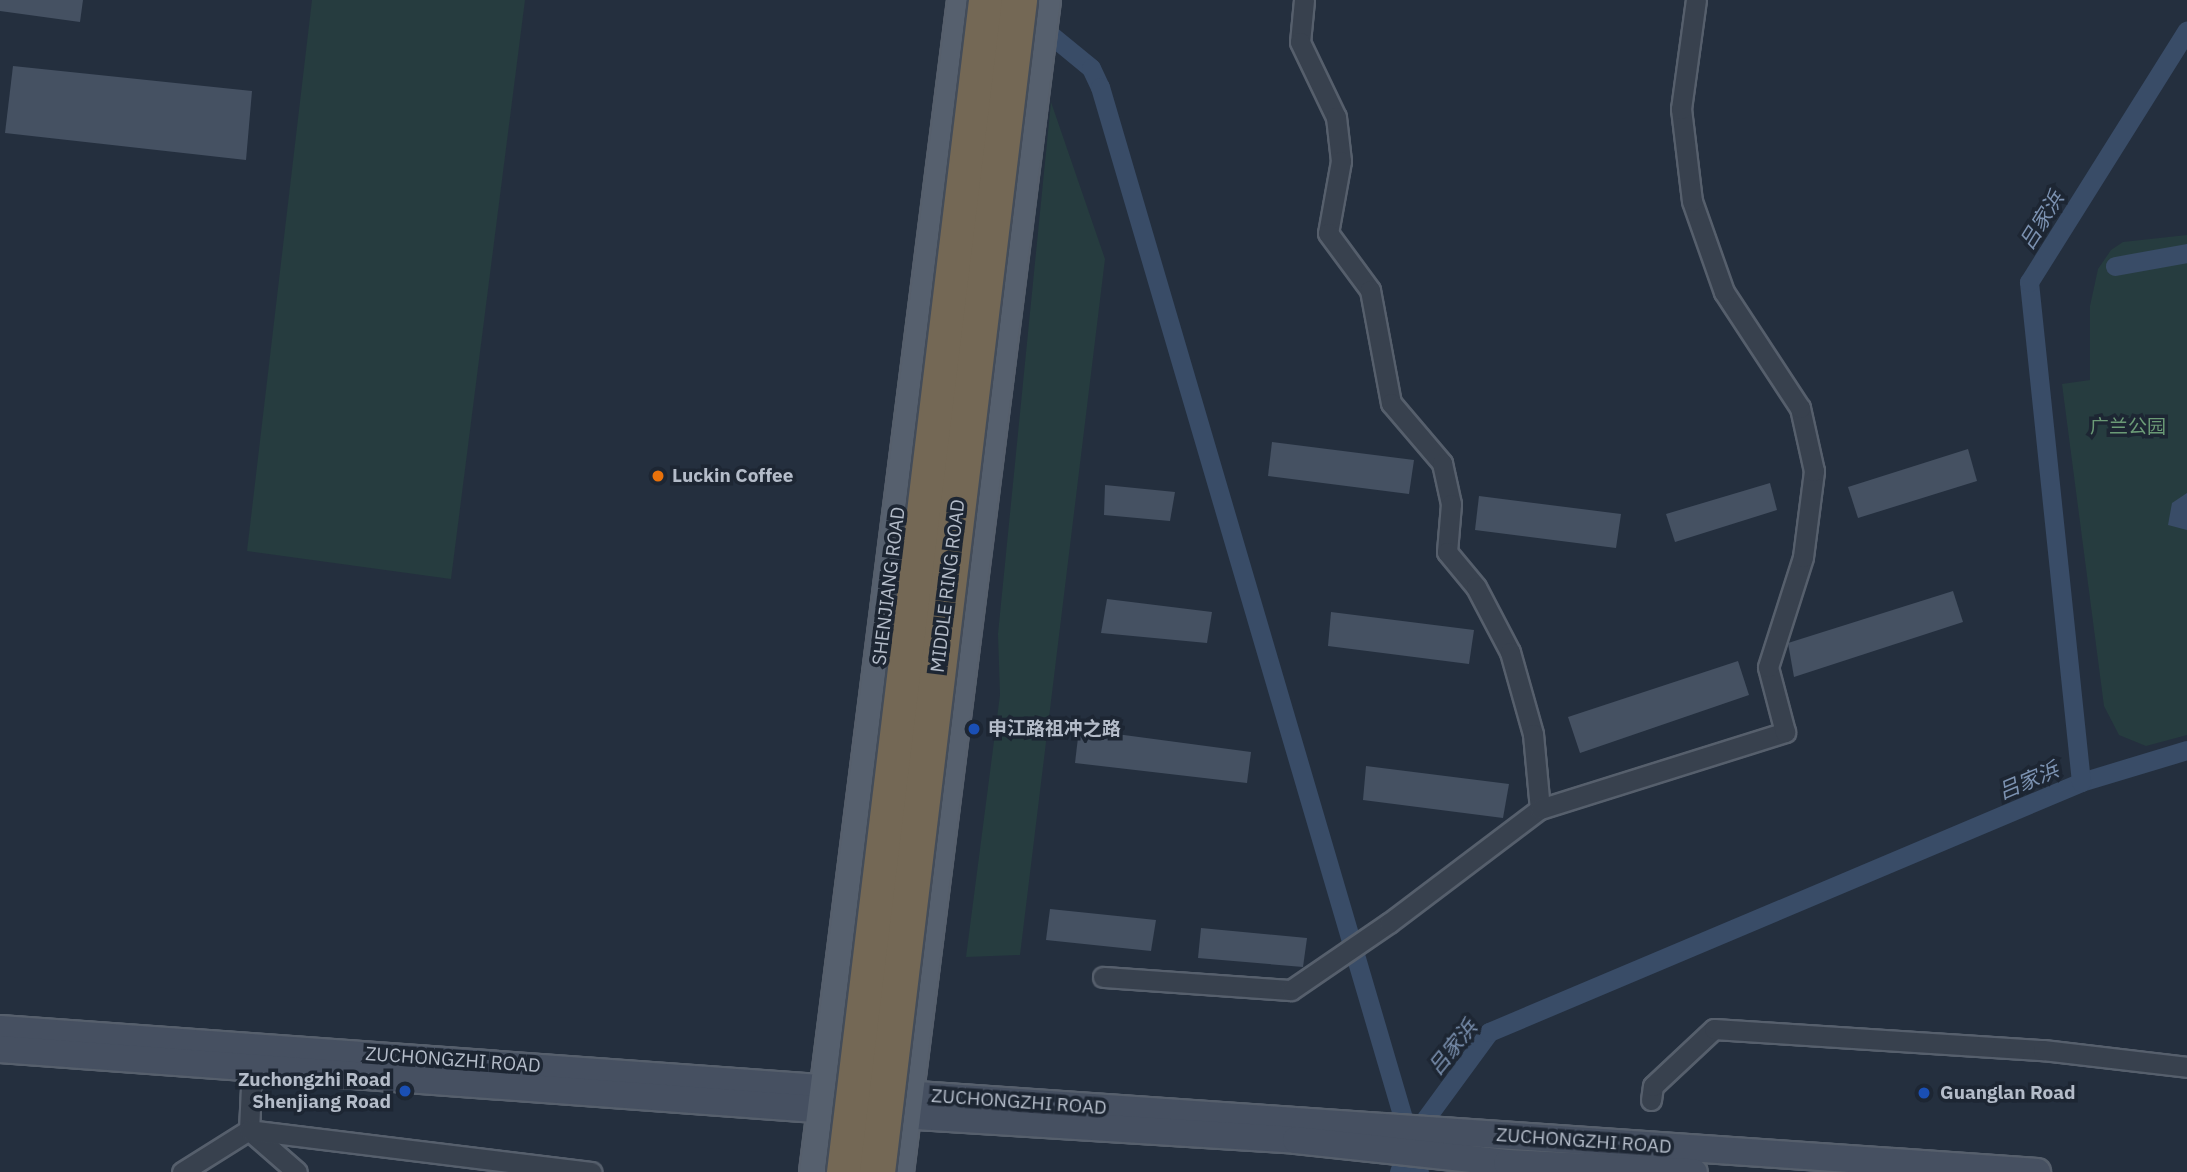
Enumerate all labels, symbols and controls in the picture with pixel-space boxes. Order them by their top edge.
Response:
water label: 吕家浜 [2014,187,2068,253]
park label: 广兰公园 [2090,416,2166,438]
place label: Luckin Coffee [672,465,793,487]
marker: Luckin Coffee [650,468,666,484]
street label: MIDDLE RING ROAD [926,498,970,674]
street label: SHENJIANG ROAD [868,505,910,667]
place label: 申江路祖冲之路 [988,718,1121,740]
marker: 申江路祖冲之路 [966,721,982,737]
water label: 吕家浜 [1994,756,2062,804]
water label: 吕家浜 [1422,1015,1482,1079]
street label: ZUCHONGZHI ROAD [365,1042,541,1078]
place label: Zuchongzhi Road Shenjiang Road [238,1069,391,1113]
place label: Guanglan Road [1940,1082,2076,1104]
marker: Zuchongzhi Road Shenjiang Road [397,1083,413,1099]
marker: Guanglan Road [1914,1083,1934,1103]
street label: ZUCHONGZHI ROAD [931,1084,1107,1120]
street label: ZUCHONGZHI ROAD [1496,1123,1672,1159]

